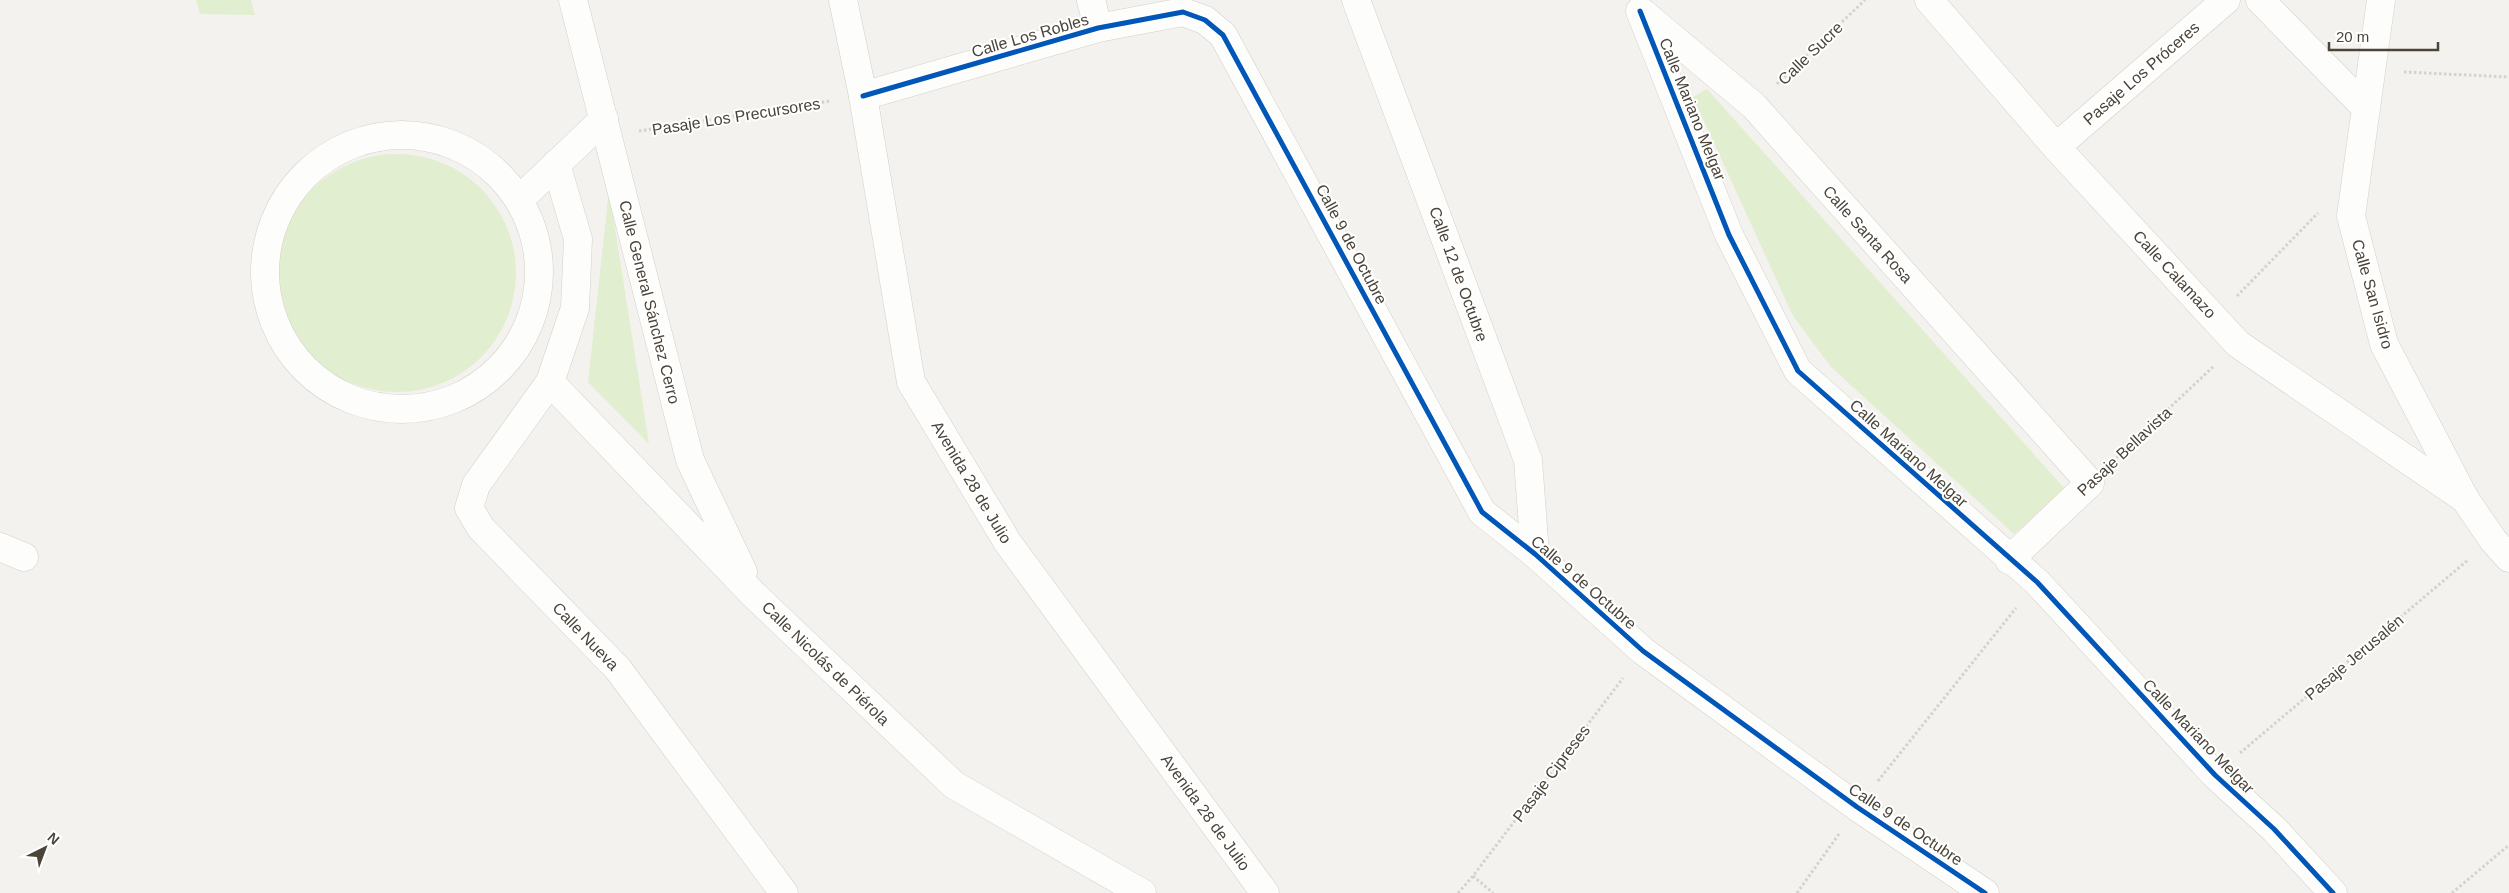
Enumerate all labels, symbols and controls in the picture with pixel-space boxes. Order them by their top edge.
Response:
street label: Calle Los Robles [970,11,1091,60]
street label: Calle Sucre [1775,18,1846,88]
street label: Pasaje Los Próceres [2080,19,2203,128]
scale bar [2329,20,2438,52]
text: 20 m [2336,28,2369,45]
street label: Calle Mariano Melgar [1656,36,1729,183]
street label: Pasaje Los Precursores [651,95,821,138]
street label: Calle 9 de Octubre [1313,181,1390,307]
street label: Calle Santa Rosa [1820,182,1916,286]
street label: Calle General Sánchez Cerro [616,199,683,406]
street label: Calle 12 de Octubre [1426,204,1491,344]
street label: Calle Calamazo [2130,227,2219,322]
street label: Calle San Isidro [2349,238,2396,351]
street label: Calle Mariano Melgar [1846,396,1971,511]
street label: Pasaje Bellavista [2074,404,2175,499]
street label: Avenida 28 de Julio [928,418,1015,546]
street label: Calle 9 de Octubre [1528,532,1640,633]
street label: Calle Nicolás de Piérola [759,598,893,729]
street label: Calle Nueva [549,599,622,674]
street label: Pasaje Jerusalén [2302,611,2407,703]
street label: Calle Mariano Melgar [2140,676,2258,797]
street label: Pasaje Cipreses [1510,722,1593,825]
street label: Avenida 28 de Julio [1158,751,1253,874]
street label: Calle 9 de Octubre [1846,780,1966,869]
north arrow [20,823,70,873]
text: N [45,829,63,848]

